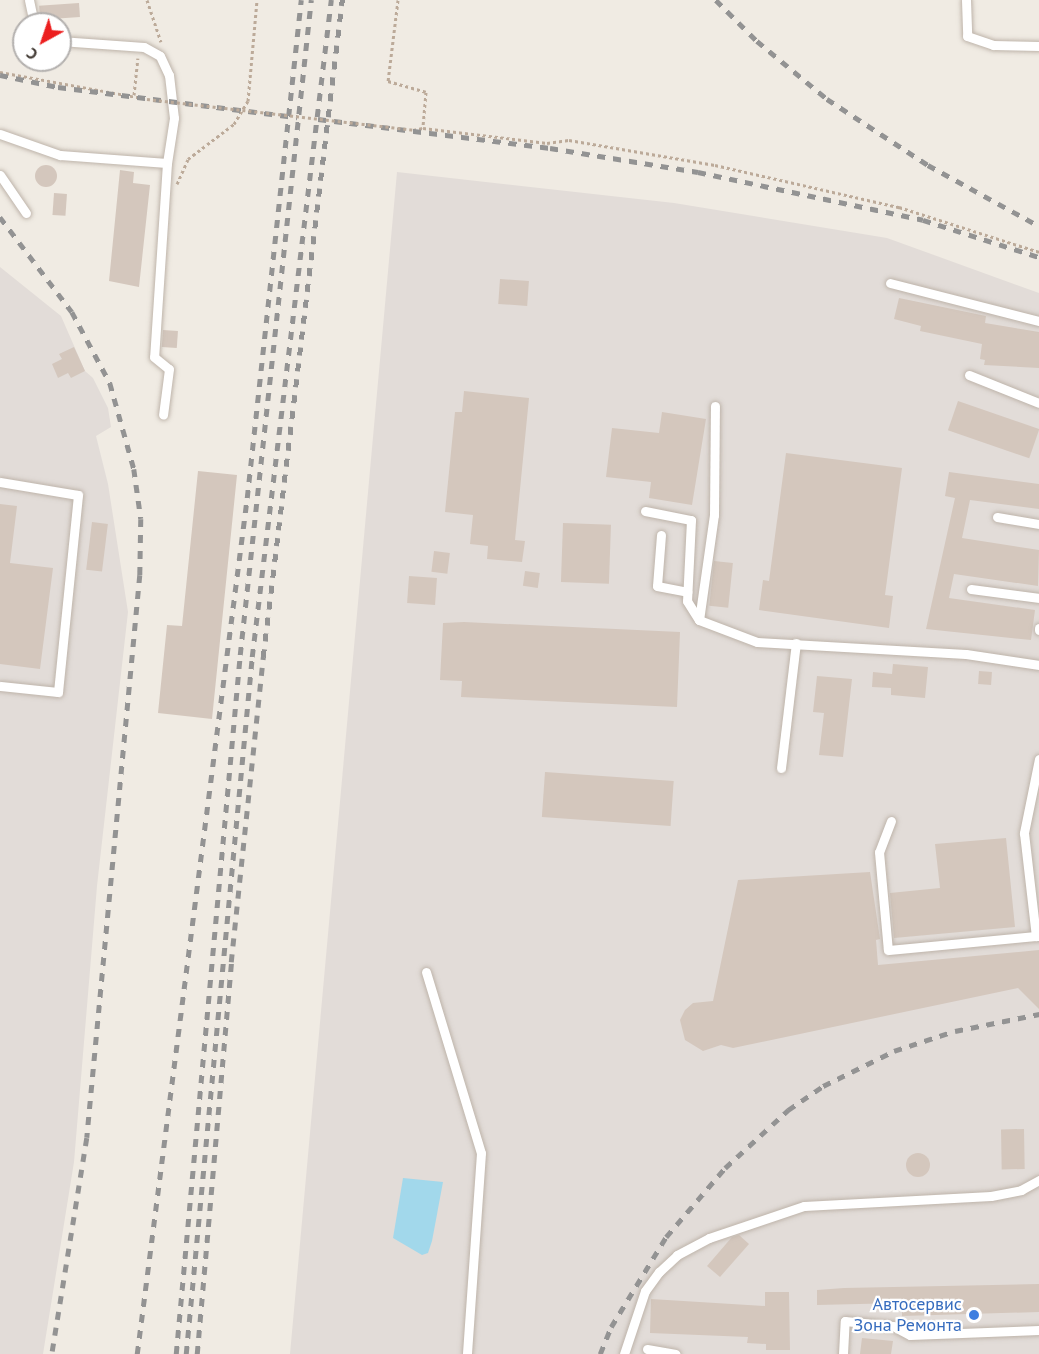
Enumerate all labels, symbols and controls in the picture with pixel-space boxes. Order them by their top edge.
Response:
north arrow [12,12,72,72]
text: С [22,44,42,65]
place label: Автосервис Зона Ремонта [854,1294,962,1336]
marker: Автосервис Зона Ремонта [967,1308,981,1322]

